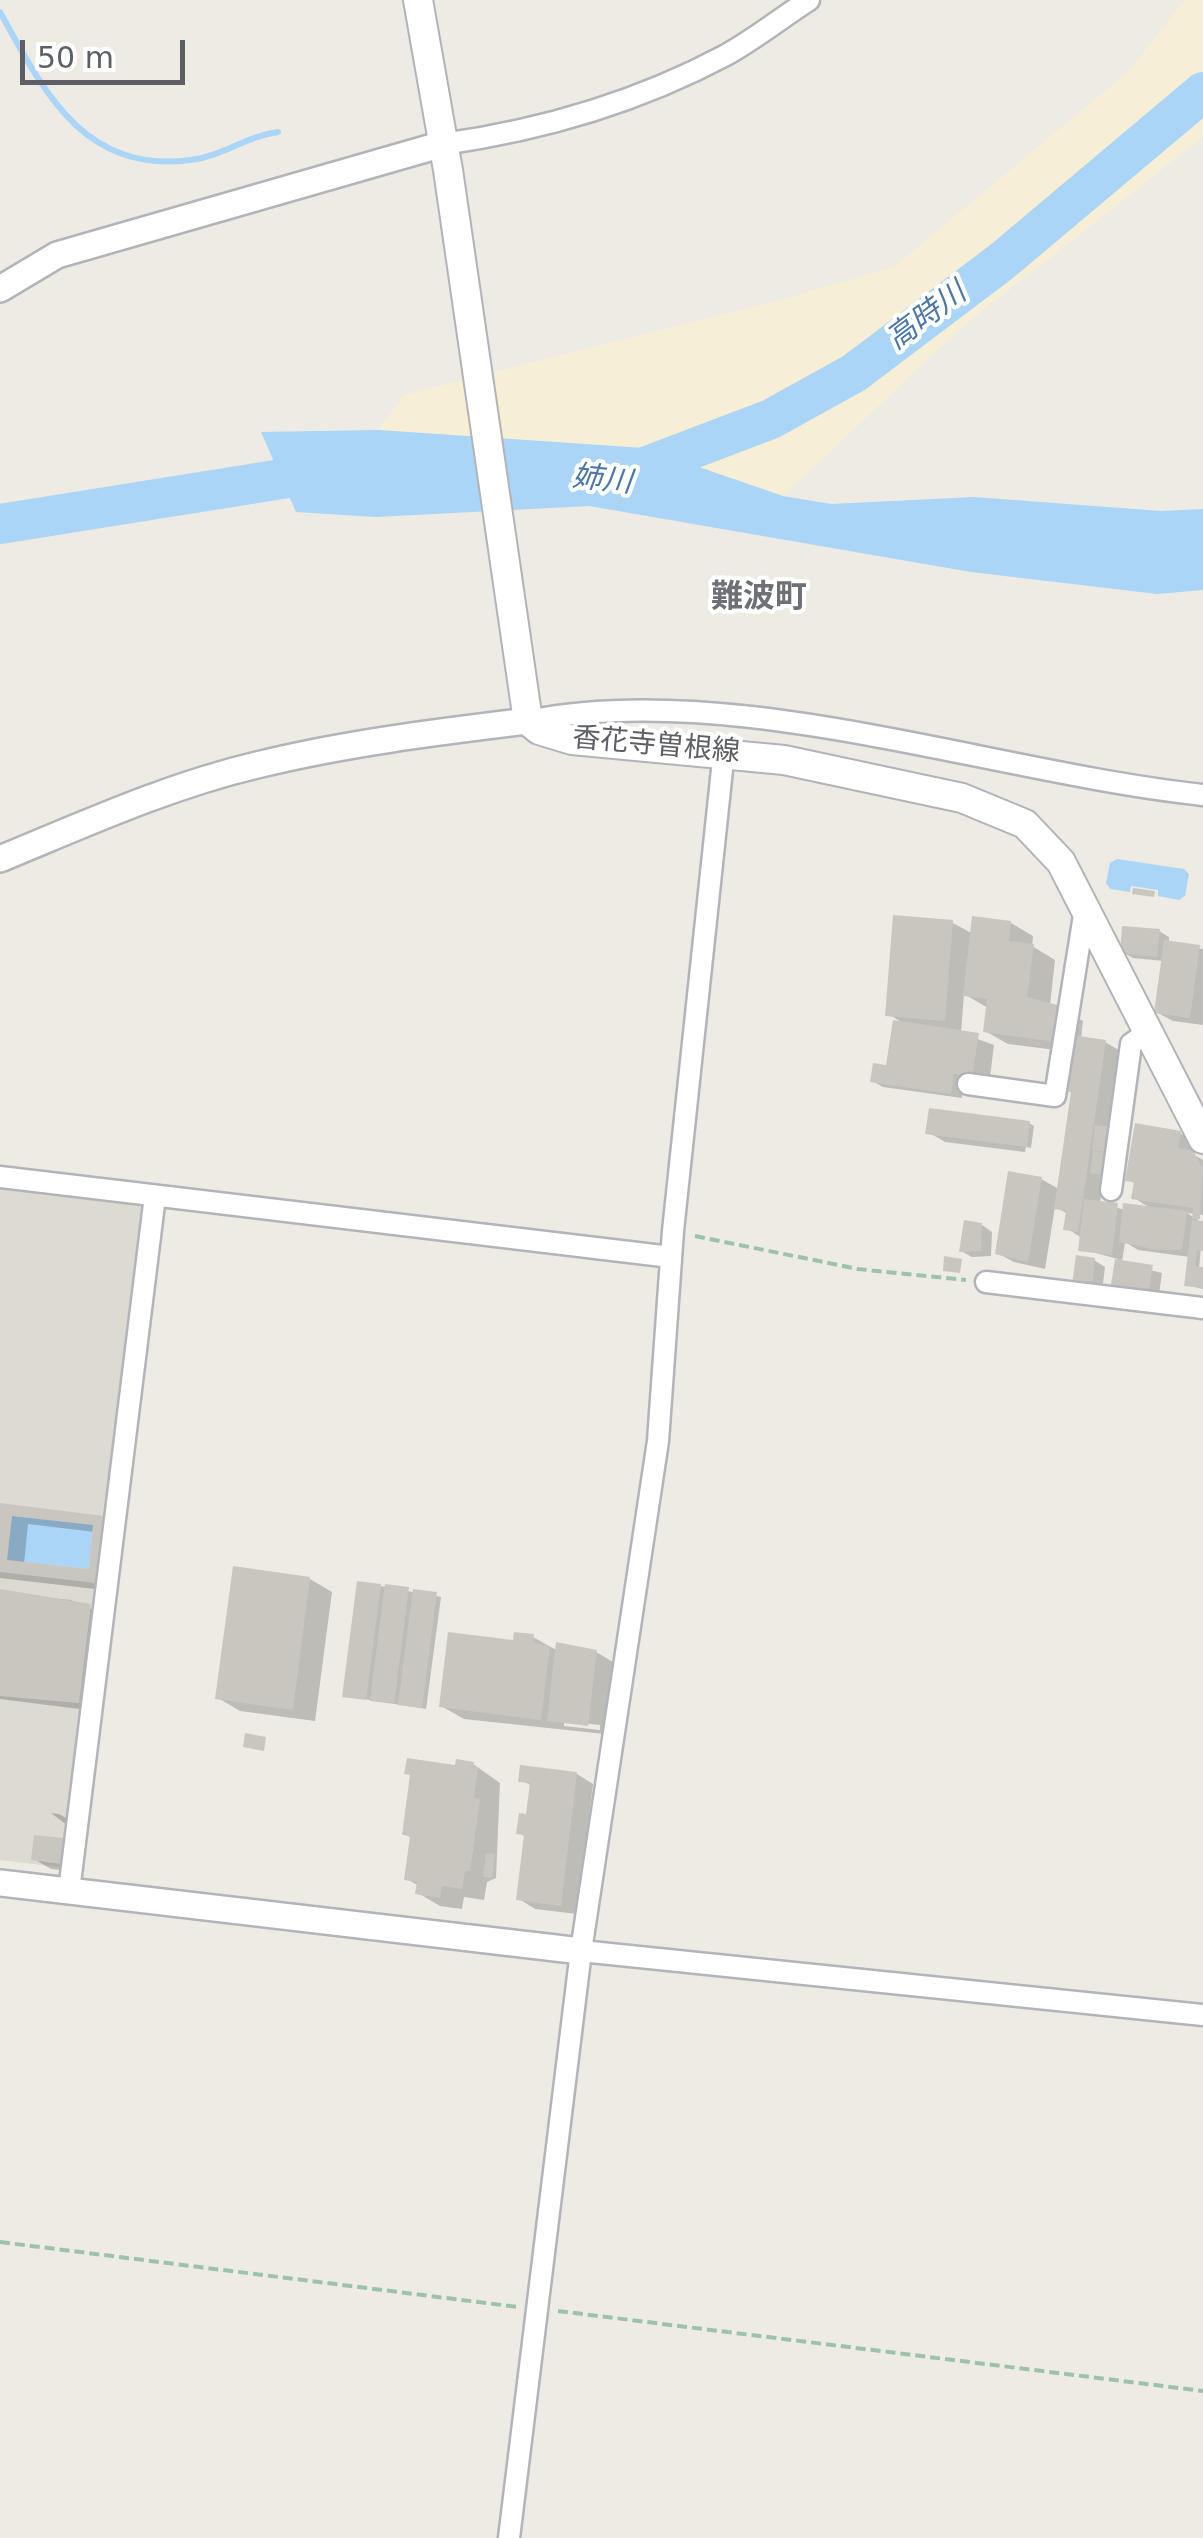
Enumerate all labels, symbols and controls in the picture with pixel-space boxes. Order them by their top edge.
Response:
scale bar [25,20,190,82]
text: 50 m [37,40,114,75]
water label: 高時川 [880,276,974,358]
water label: 姉川 [570,460,634,502]
district label: 難波町 [711,580,807,618]
street label: 香花寺曽根線 [571,722,741,770]

